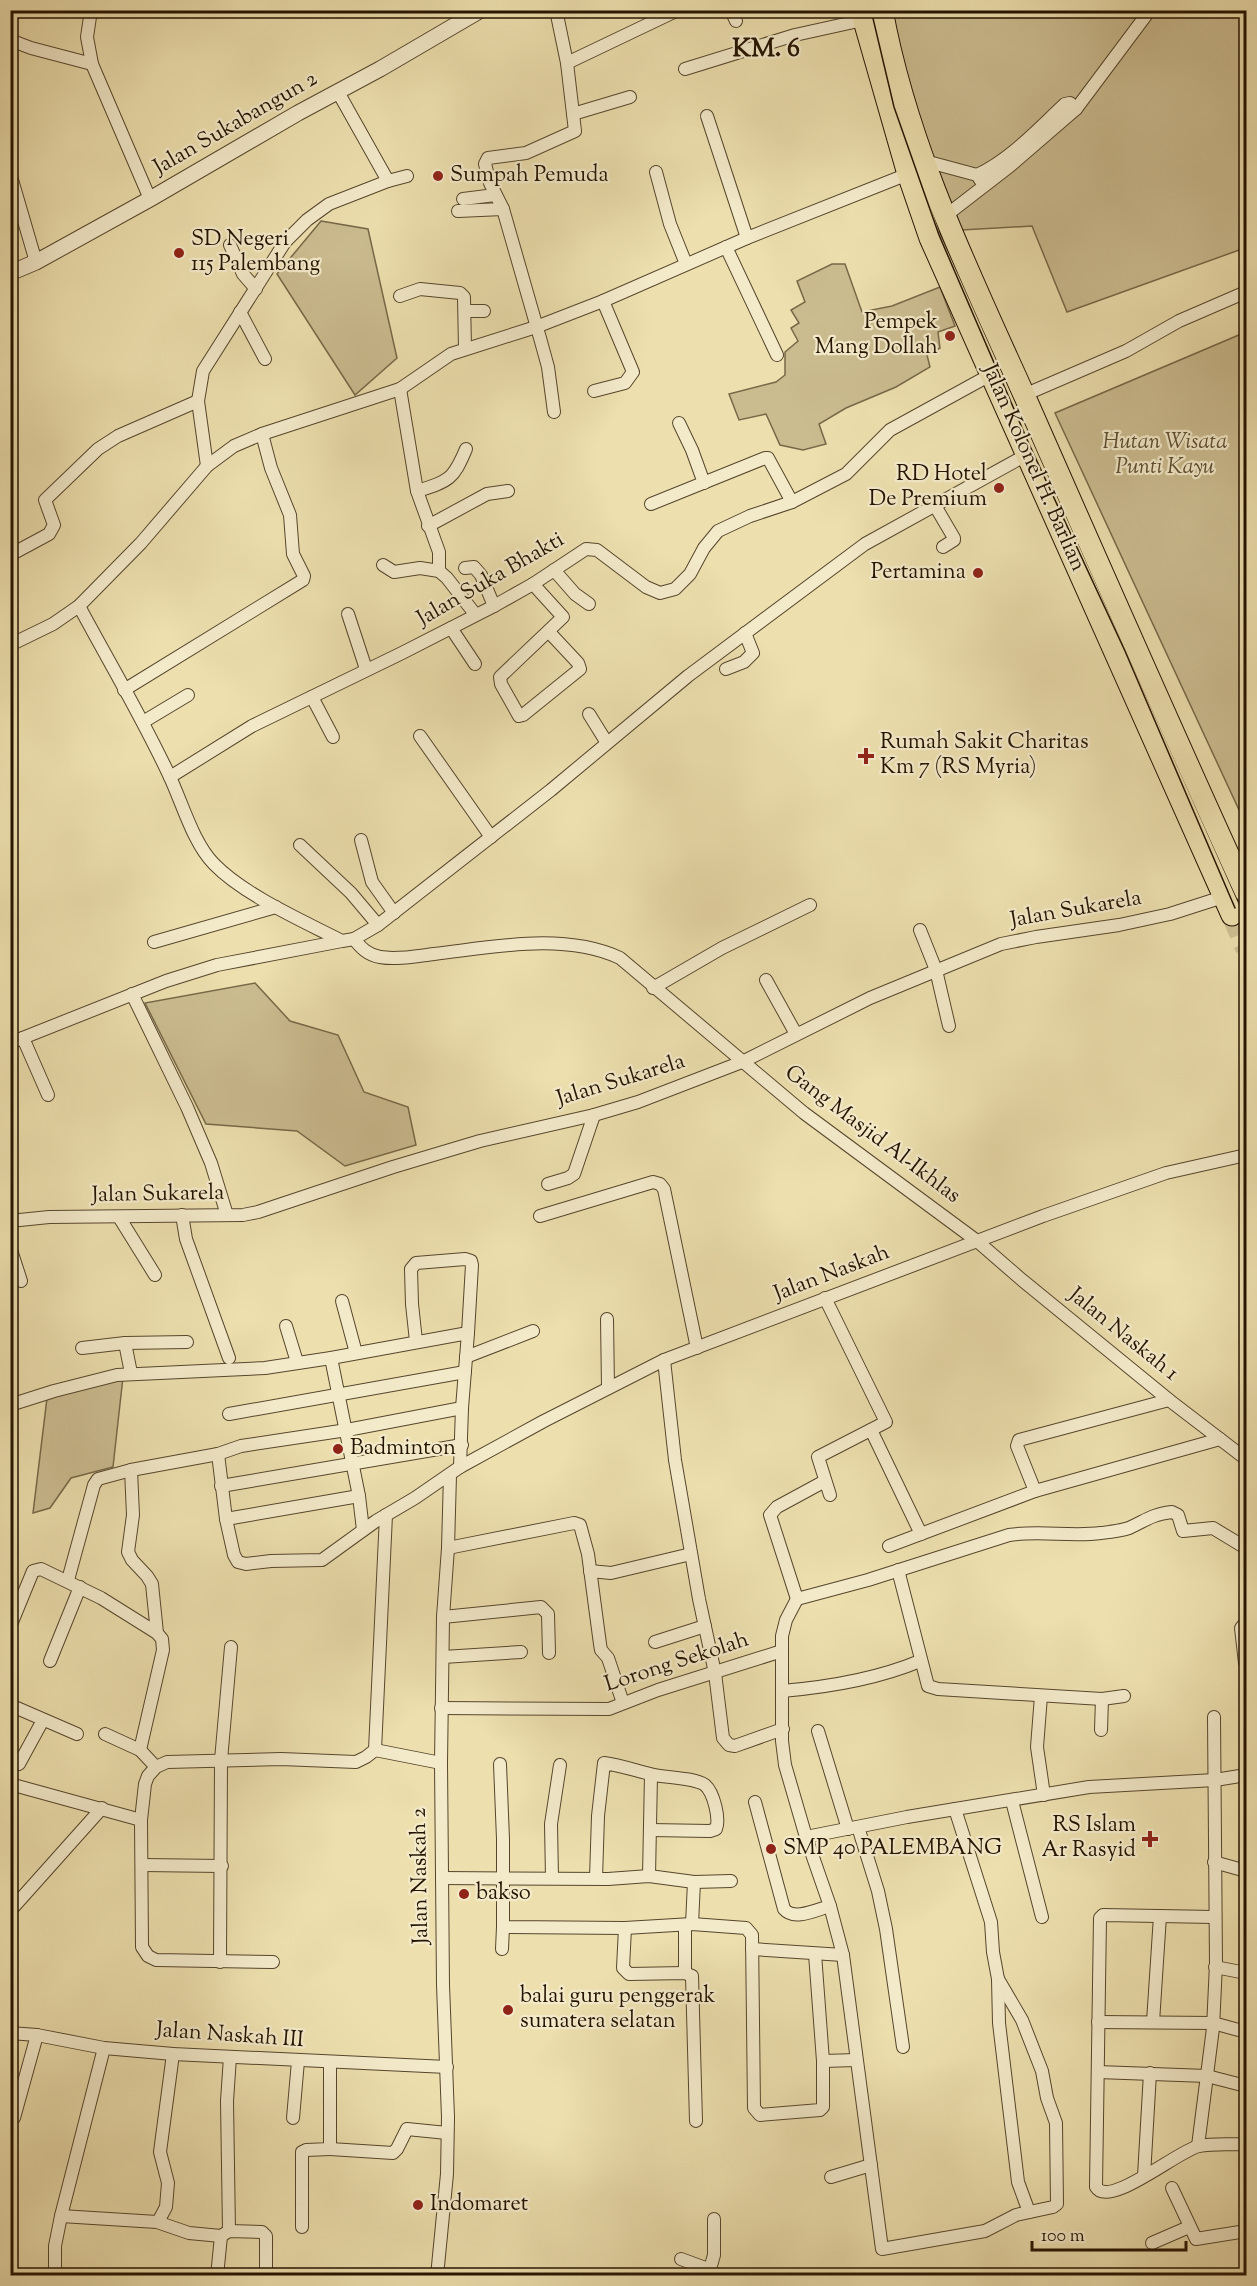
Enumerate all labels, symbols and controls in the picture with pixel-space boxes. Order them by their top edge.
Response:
district label: KM. 6 [732,31,800,68]
street label: Jalan Sukabangun 2 [147,64,324,184]
place label: Sumpah Pemuda [450,160,609,192]
marker: Sumpah Pemuda [431,169,445,183]
place label: SD Negeri 115 Palembang [191,224,321,281]
marker: SD Negeri 115 Palembang [172,246,186,260]
place label: Pempek Mang Dollah [815,307,938,364]
marker: Pempek Mang Dollah [943,329,957,343]
street label: Jalan Kolonel H. Barlian [972,358,1093,577]
park label: Hutan Wisata Punti Kayu [1103,427,1227,484]
place label: RD Hotel De Premium [869,459,987,516]
marker: RD Hotel De Premium [992,481,1006,495]
street label: Jalan Suka Bhakti [410,525,571,636]
place label: Pertamina [871,557,966,589]
marker: Pertamina [971,566,985,580]
place label: Rumah Sakit Charitas Km 7 (RS Myria) [880,727,1089,784]
marker: Rumah Sakit Charitas Km 7 (RS Myria) [857,747,875,765]
street label: Jalan Sukarela [1007,883,1144,937]
street label: Jalan Sukarela [552,1046,689,1116]
street label: Gang Masjid Al-Ikhlas [777,1058,967,1212]
street label: Jalan Sukarela [90,1178,225,1212]
street label: Jalan Naskah [768,1237,895,1311]
street label: Jalan Naskah 1 [1060,1280,1186,1390]
place label: Badminton [350,1433,456,1465]
marker: Badminton [331,1442,345,1456]
street label: Lorong Sekolah [601,1625,753,1701]
street label: Jalan Naskah 2 [404,1807,438,1946]
place label: RS Islam Ar Rasyid [1042,1810,1136,1867]
marker: RS Islam Ar Rasyid [1141,1830,1159,1848]
place label: SMP 40 PALEMBANG [783,1833,1002,1865]
marker: SMP 40 PALEMBANG [764,1842,778,1856]
place label: bakso [476,1878,531,1910]
marker: bakso [457,1887,471,1901]
place label: balai guru penggerak sumatera selatan [520,1981,716,2038]
marker: balai guru penggerak sumatera selatan [501,2003,515,2017]
street label: Jalan Naskah III [154,2015,305,2057]
place label: Indomaret [430,2189,529,2221]
marker: Indomaret [411,2198,425,2212]
scale bar [1032,2214,1186,2252]
text: 100 m [1041,2224,1085,2250]

